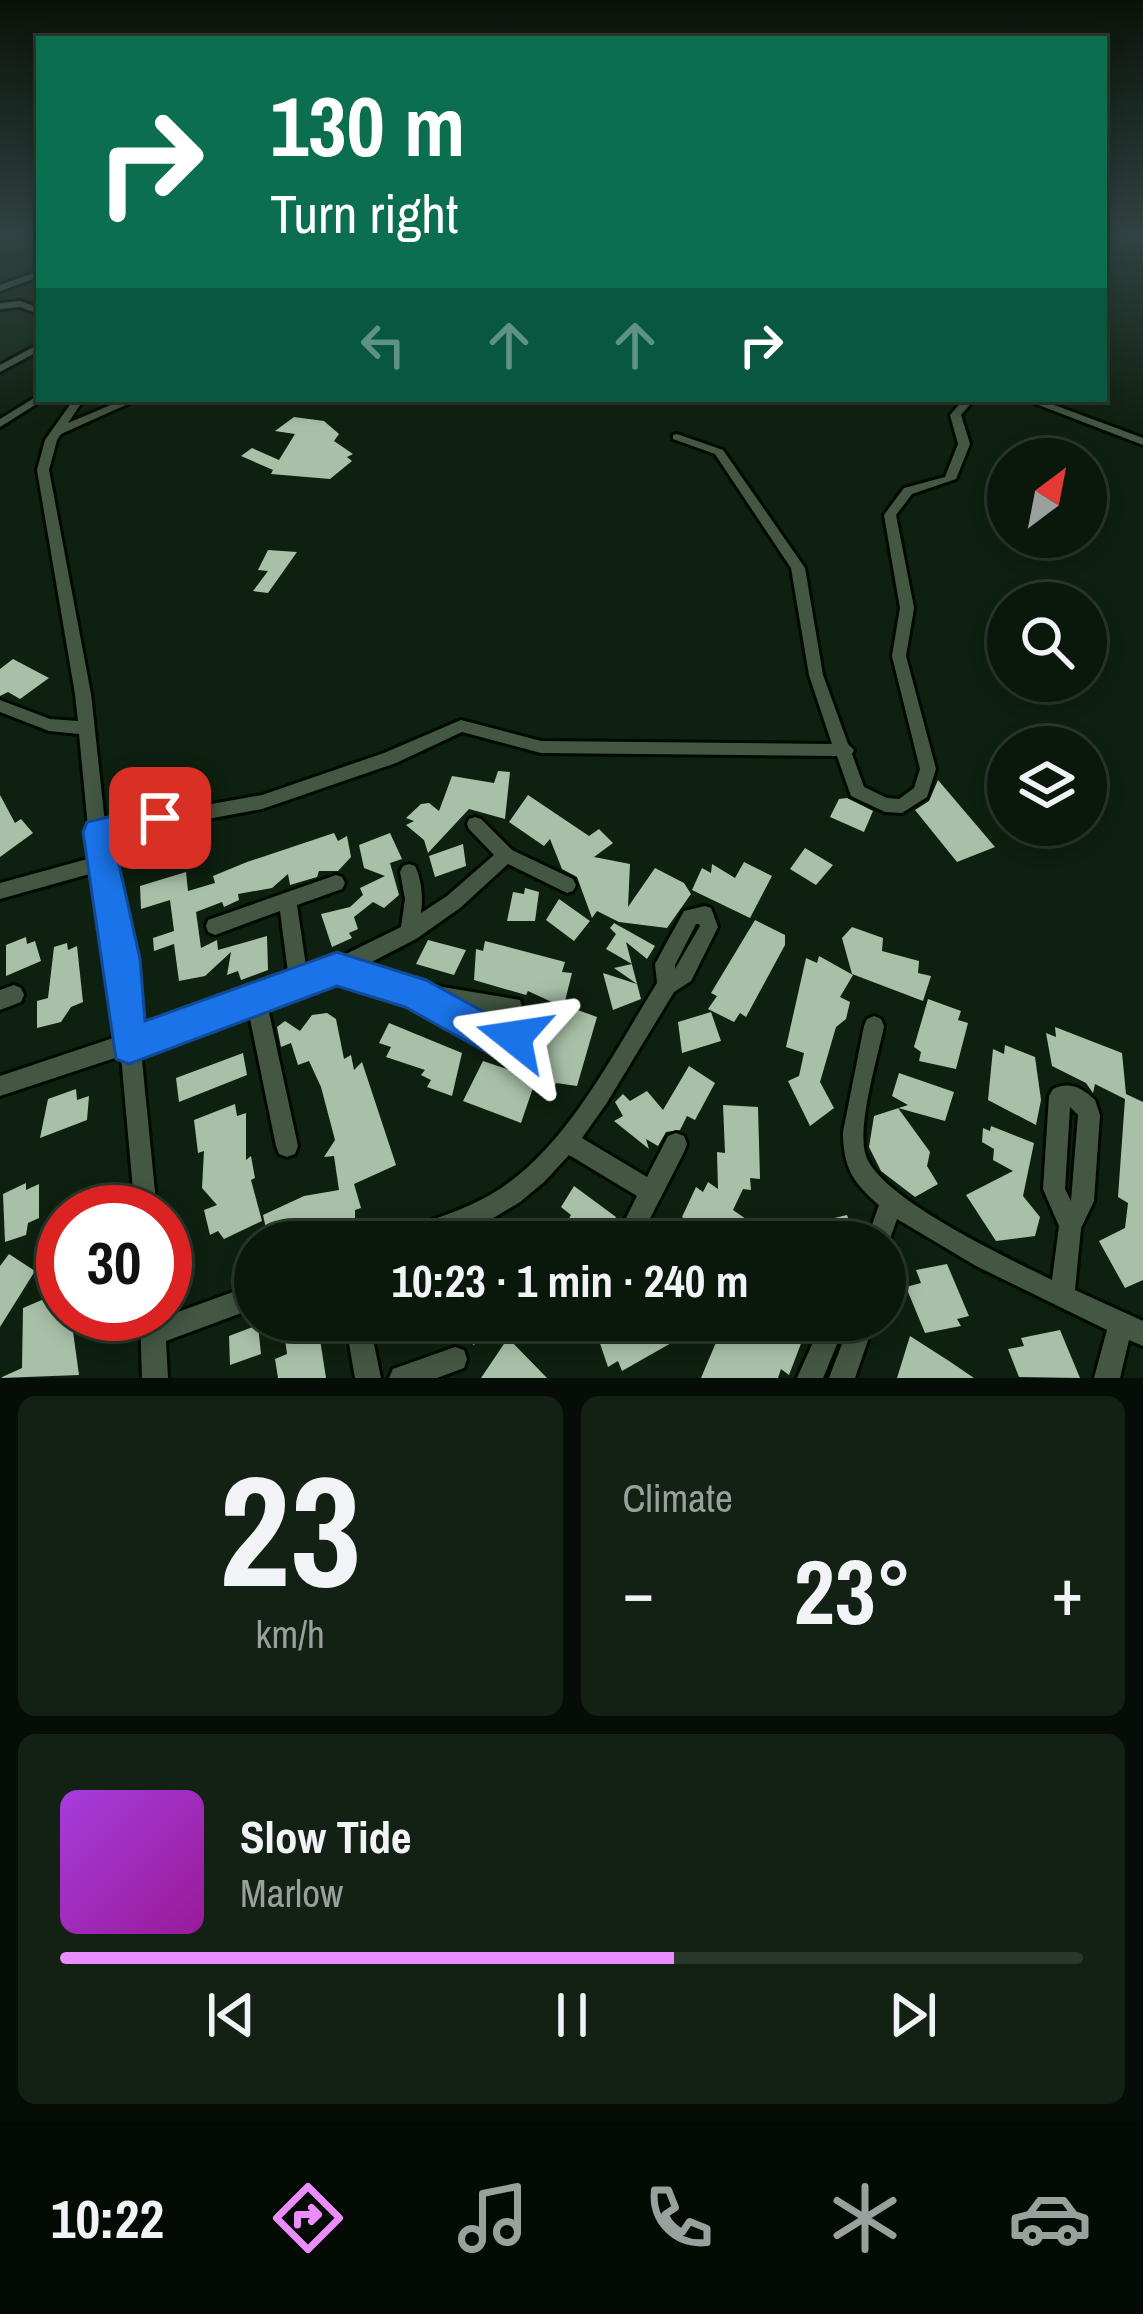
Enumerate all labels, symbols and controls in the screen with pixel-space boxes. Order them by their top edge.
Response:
text: 130 m [270,69,465,182]
icon: right [72,84,228,240]
text: Turn right [270,177,458,250]
icon: left [350,312,416,378]
icon: ahead [476,312,542,378]
icon: ahead [602,312,668,378]
icon: right [728,312,794,378]
north arrow [987,438,1107,558]
map controls [987,438,1107,846]
button: search [987,582,1107,702]
button: layers [987,726,1107,846]
pin [109,767,211,869]
icon: arrive [127,785,193,851]
position arrow [451,974,577,1100]
speed limit sign: 30 [36,1185,192,1341]
text: 10:23 · 1 min · 240 m [392,1250,748,1311]
text: 23 [219,1425,361,1635]
text: Climate [623,1472,733,1524]
text: 23° [794,1531,912,1652]
text: − [623,1547,654,1636]
text: + [1051,1547,1083,1636]
text: km/h [256,1608,325,1660]
text: Slow Tide [240,1806,412,1867]
text: Marlow [240,1867,343,1919]
icon: previous [198,1982,264,2048]
icon: pause [539,1982,605,2048]
icon: next [880,1982,946,2048]
icon: directions [266,2176,350,2260]
icon: music [451,2176,535,2260]
icon: phone [637,2176,721,2260]
icon: climate [823,2176,907,2260]
icon: car [1008,2176,1092,2260]
text: 10:22 [51,2182,164,2255]

